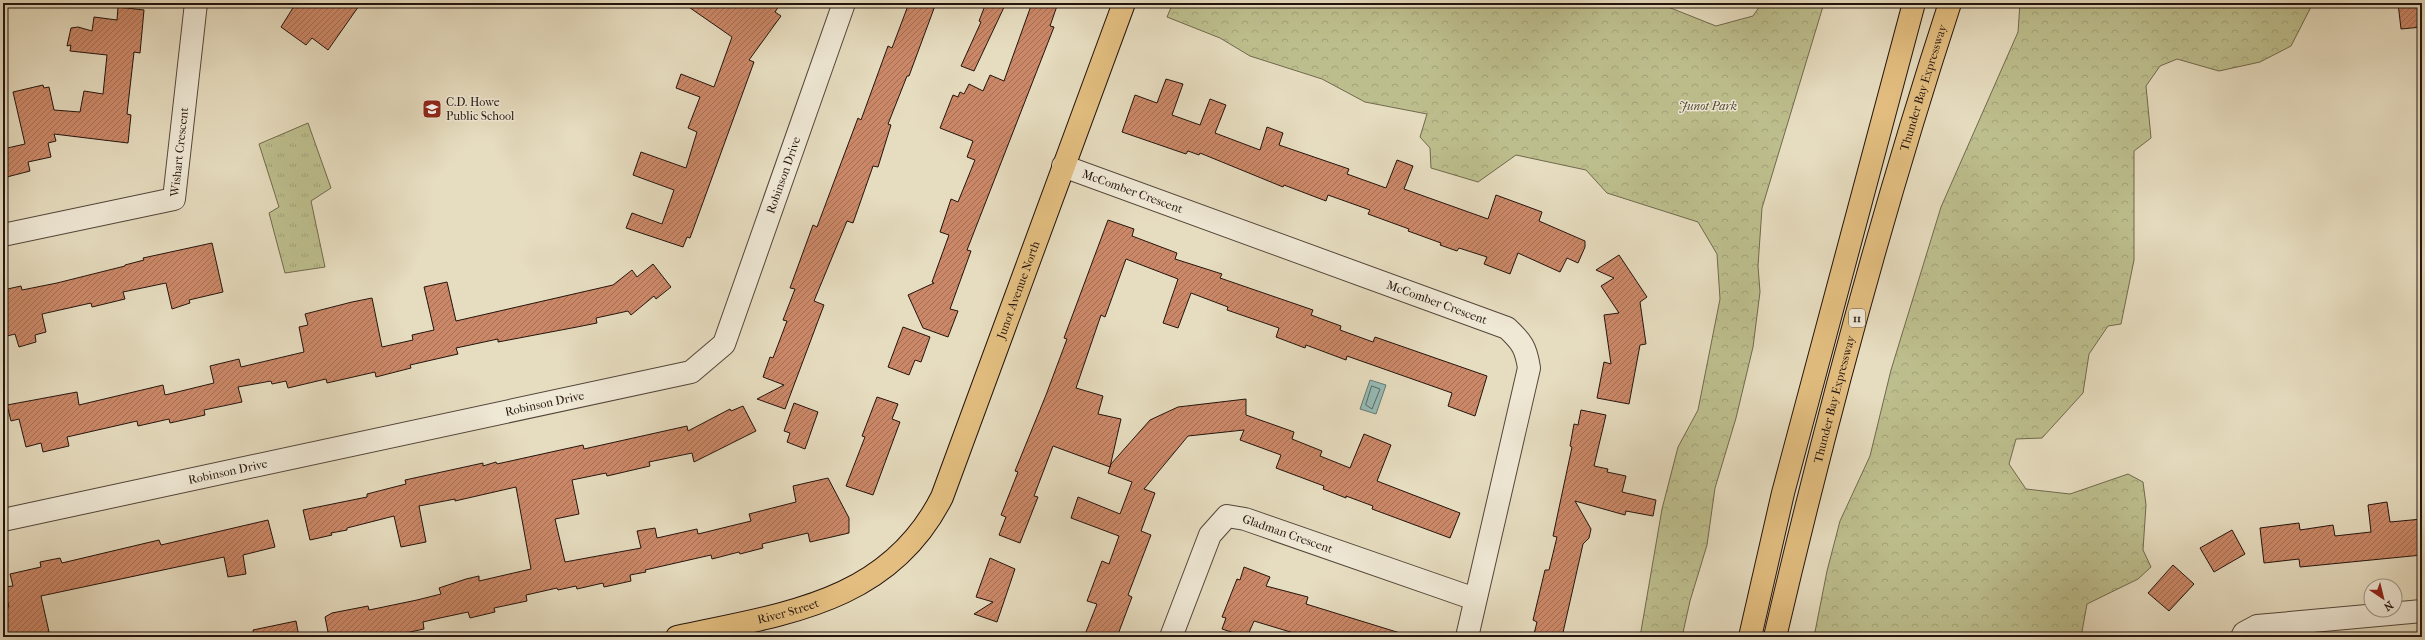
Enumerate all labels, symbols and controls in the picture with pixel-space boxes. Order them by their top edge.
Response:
street label: Thunder Bay Expressway [1897,22,1950,153]
place label: C.D. Howe Public School [446,95,515,123]
school or university icon: C.D. Howe Public School [421,98,443,120]
park label: Junot Park [1679,99,1737,113]
street label: Wishart Crescent [167,106,191,198]
street label: Robinson Drive [763,135,803,216]
street label: McComber Crescent [1080,167,1185,216]
street label: Junot Avenue North [993,239,1043,342]
street label: McComber Crescent [1385,278,1490,327]
road number: 11 [1849,309,1865,327]
street label: Thunder Bay Expressway [1811,333,1858,465]
street label: Robinson Drive [504,388,586,419]
street label: Robinson Drive [187,456,269,487]
street label: Gladman Crescent [1240,512,1335,556]
north arrow [2363,578,2403,618]
street label: River Street [756,596,821,627]
text: N [2381,598,2396,614]

